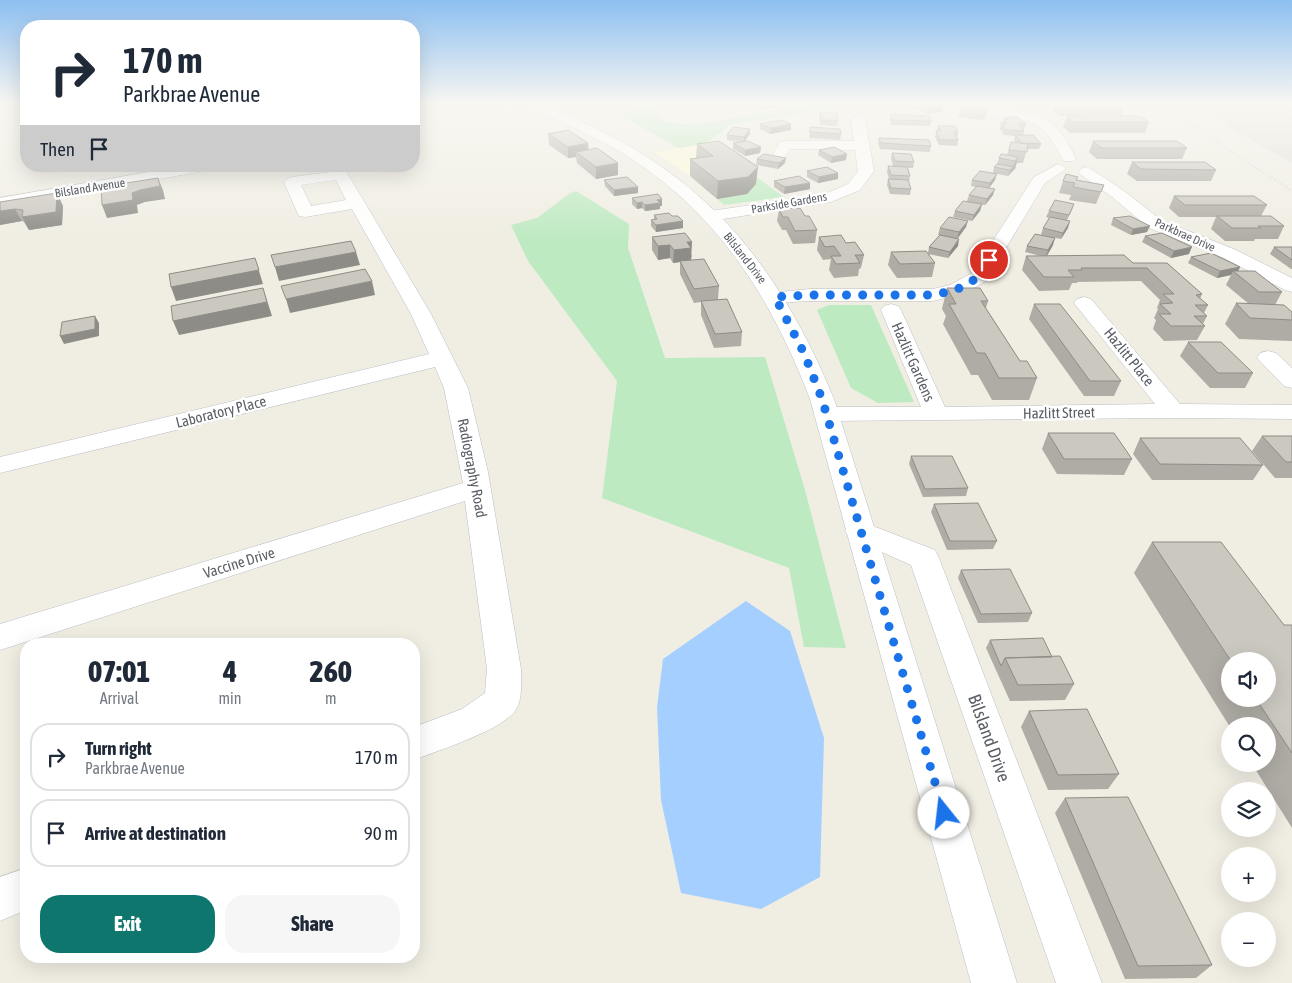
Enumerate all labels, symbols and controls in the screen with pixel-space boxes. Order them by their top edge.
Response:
icon: right [40,40,105,105]
text: 170 m [123,40,202,80]
text: Parkbrae Avenue [123,81,260,107]
icon: arrive [85,135,113,163]
text: Then [40,138,75,160]
street label: Bilsland Avenue [54,176,126,200]
street label: Parkside Gardens [750,189,828,217]
street label: Parkbrae Drive [1152,215,1218,255]
street label: Bilsland Drive [721,230,769,286]
pin [968,239,1010,281]
icon: arrive [975,246,1003,274]
street label: Hazlitt Gardens [888,319,939,404]
street label: Hazlitt Place [1101,324,1158,389]
street label: Laboratory Place [174,392,268,431]
street label: Hazlitt Street [1023,403,1095,422]
street label: Radiography Road [455,417,490,519]
street label: Vaccine Drive [201,544,277,581]
map controls [1221,652,1276,967]
button: sound [1221,652,1276,707]
text: 07:01 [88,654,150,688]
text: 4 [223,654,237,688]
text: 260 [310,654,352,688]
text: Arrival [100,689,139,707]
text: min [219,689,242,707]
text: m [325,689,337,707]
street label: Bilsland Drive [964,691,1015,784]
button: search [1221,717,1276,772]
text: Turn right [85,737,152,759]
icon: right [42,743,70,771]
text: 170 m [355,746,398,768]
text: Parkbrae Avenue [85,759,185,777]
button: layers [1221,782,1276,837]
position arrow [917,786,969,838]
icon: arrive [42,819,70,847]
text: Arrive at destination [85,822,226,844]
text: 90 m [364,822,398,844]
button: + [1221,847,1276,902]
button: Exit [40,895,215,953]
button: Share [225,895,400,953]
button: − [1221,912,1276,967]

